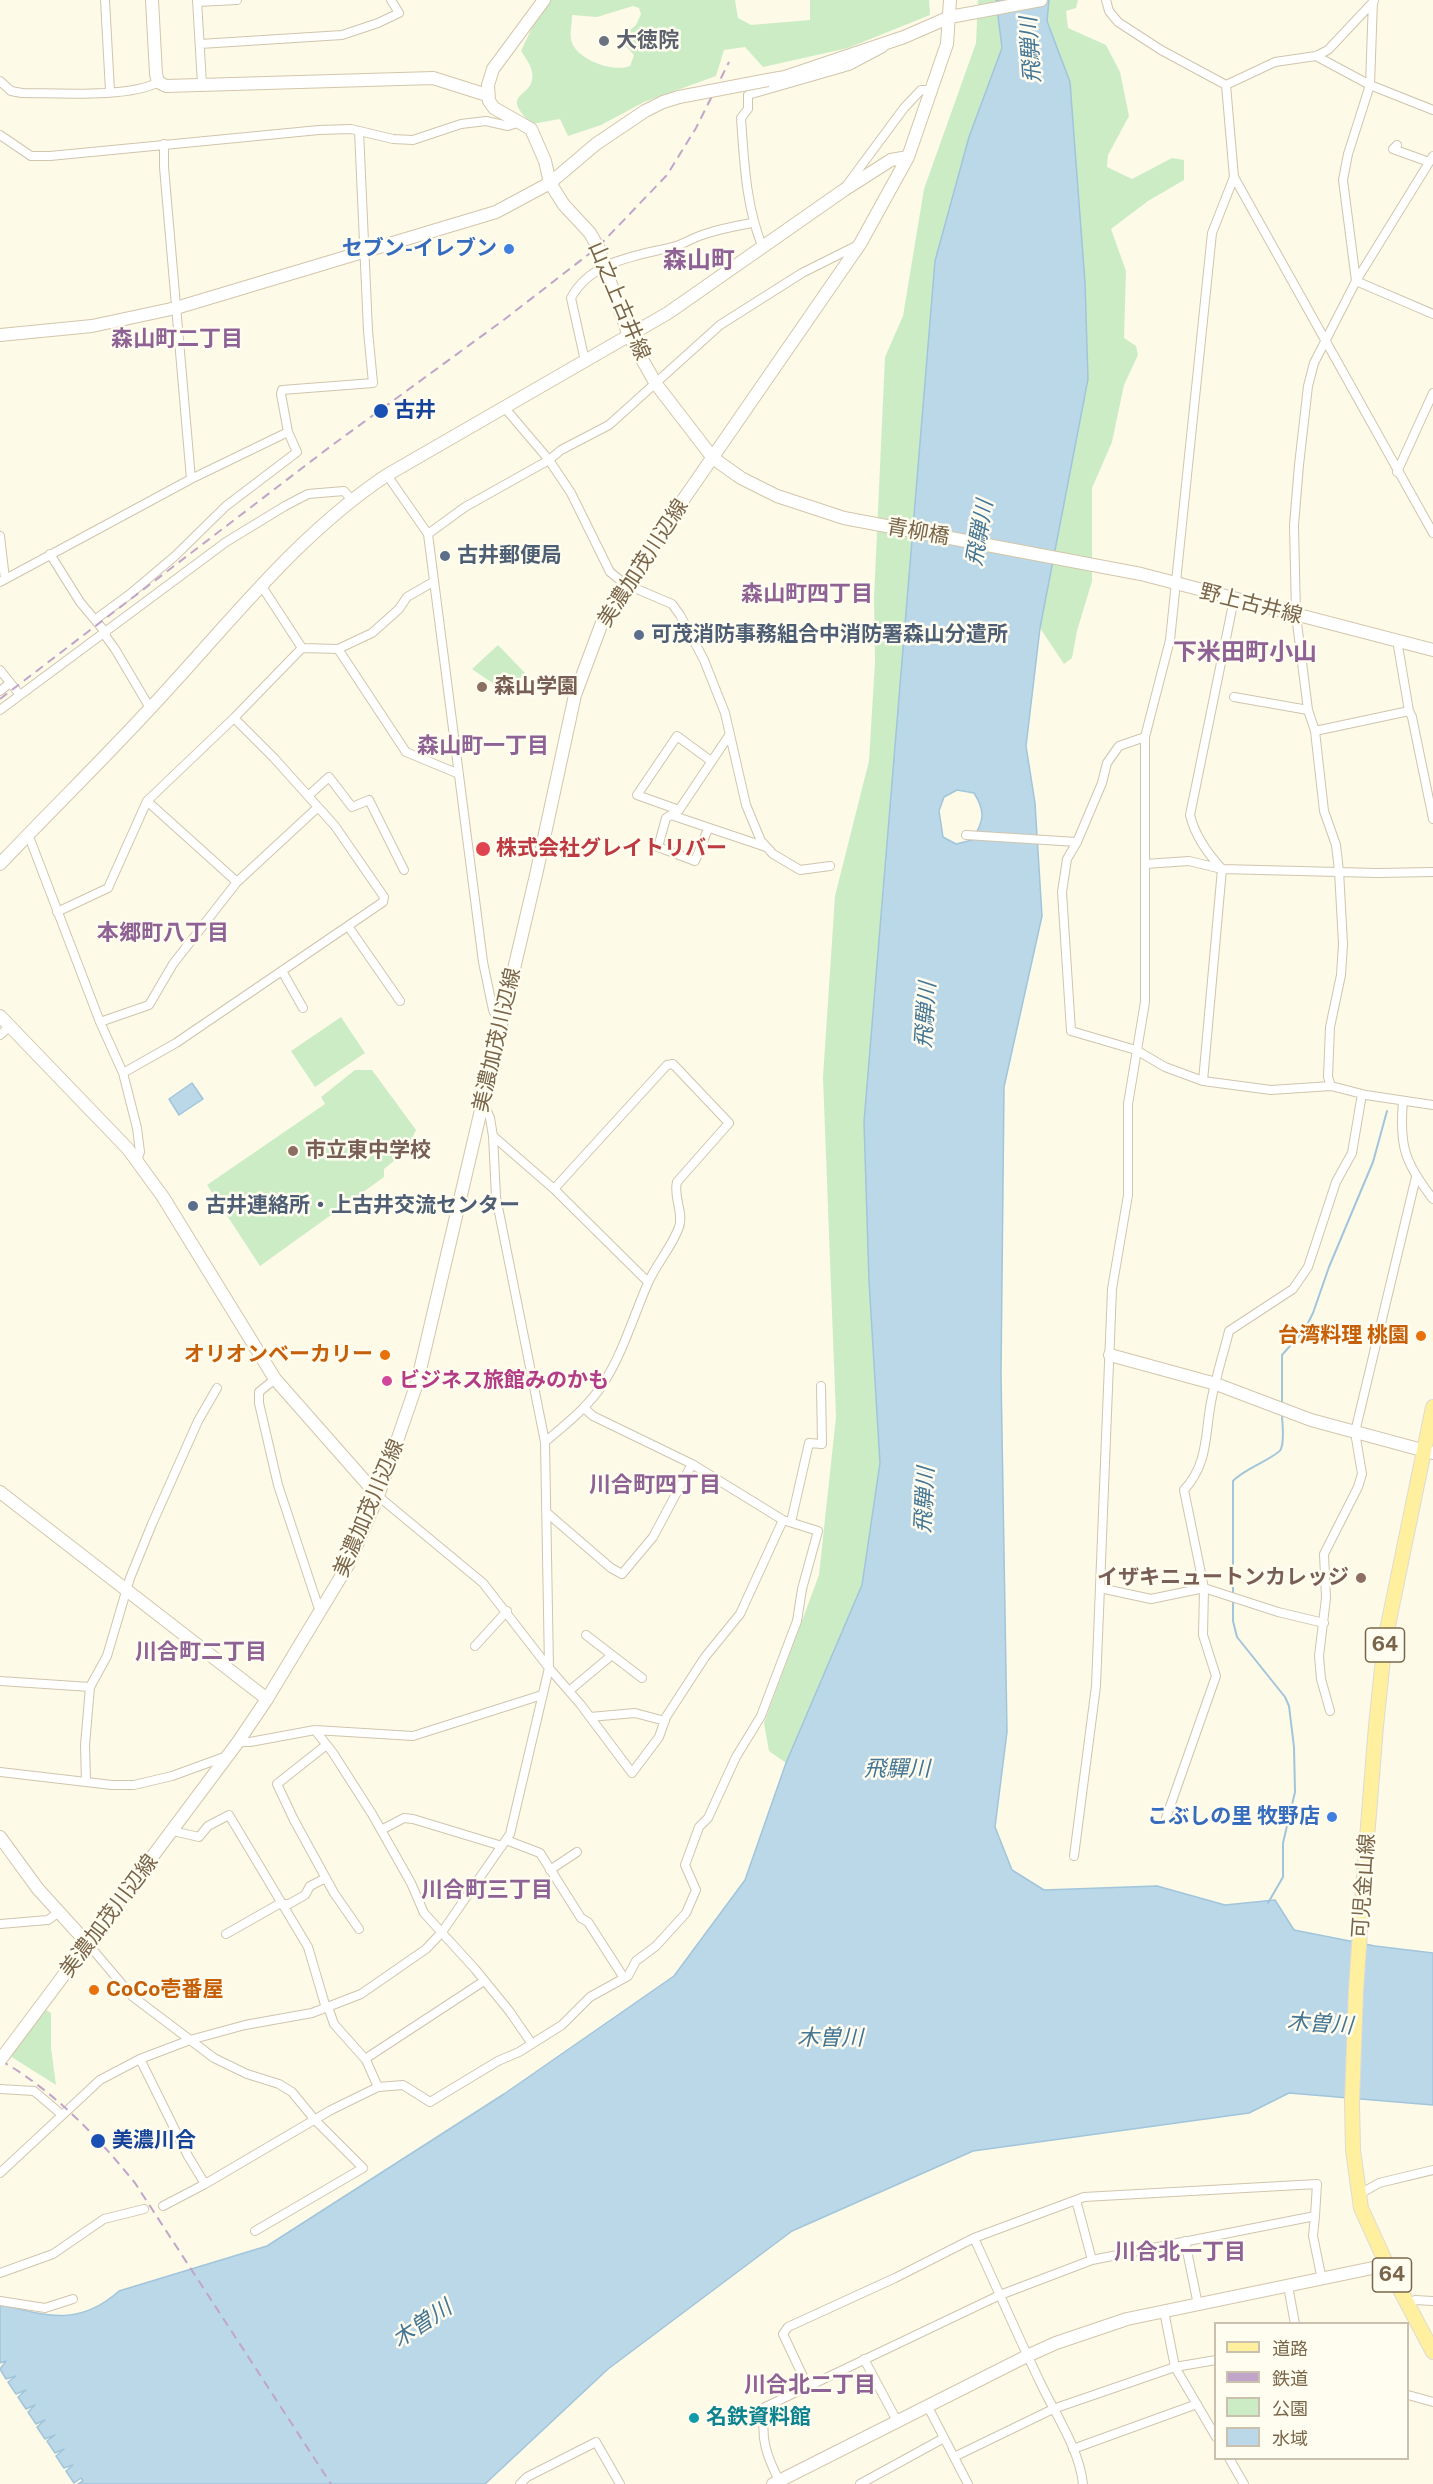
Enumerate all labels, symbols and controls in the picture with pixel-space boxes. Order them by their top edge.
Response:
water label: 飛騨川 [1016,16,1046,84]
place label: 大徳院 [616,28,679,54]
marker: 大徳院 [597,34,611,48]
place label: セブン-イレブン [342,236,497,262]
street label: 山之上古井線 [583,238,655,364]
marker: セブン-イレブン [502,242,516,256]
district label: 森山町 [663,247,735,275]
district label: 森山町二丁目 [111,326,243,352]
place label: 古井 [394,398,436,424]
marker: 古井 [372,402,390,420]
street label: 美濃加茂川辺線 [592,494,694,632]
water label: 飛騨川 [961,498,999,568]
street label: 青柳橋 [885,514,951,550]
place label: 古井郵便局 [457,543,562,569]
marker: 古井郵便局 [438,549,452,563]
street label: 野上古井線 [1197,579,1305,629]
district label: 森山町四丁目 [741,581,873,607]
place label: 可茂消防事務組合中消防署森山分遣所 [651,622,1008,648]
marker: 可茂消防事務組合中消防署森山分遣所 [632,628,646,642]
district label: 下米田町小山 [1173,639,1317,667]
place label: 森山学園 [494,674,578,700]
marker: 森山学園 [475,680,489,694]
district label: 森山町一丁目 [417,733,549,759]
place label: 株式会社グレイトリバー [496,836,727,862]
marker: 株式会社グレイトリバー [474,840,492,858]
district label: 本郷町八丁目 [97,920,229,946]
street label: 美濃加茂川辺線 [468,966,526,1114]
water label: 飛騨川 [911,981,941,1049]
place label: 市立東中学校 [305,1138,431,1164]
marker: 市立東中学校 [286,1144,300,1158]
place label: 古井連絡所・上古井交流センター [205,1193,520,1219]
marker: 古井連絡所・上古井交流センター [186,1199,200,1213]
place label: 台湾料理 桃園 [1278,1323,1409,1349]
marker: 台湾料理 桃園 [1414,1329,1428,1343]
place label: オリオンベーカリー [184,1342,373,1368]
marker: オリオンベーカリー [378,1348,392,1362]
place label: ビジネス旅館みのかも [399,1368,609,1394]
marker: ビジネス旅館みのかも [380,1374,394,1388]
street label: 美濃加茂川辺線 [329,1435,409,1581]
water label: 飛騨川 [910,1466,940,1534]
district label: 川合町四丁目 [589,1472,721,1498]
place label: イザキニュートンカレッジ [1097,1565,1349,1591]
marker: イザキニュートンカレッジ [1354,1571,1368,1585]
road number: 64 [1366,1628,1404,1662]
district label: 川合町二丁目 [135,1639,267,1665]
water label: 飛驒川 [864,1756,930,1782]
place label: こぶしの里 牧野店 [1147,1804,1320,1830]
marker: こぶしの里 牧野店 [1325,1810,1339,1824]
street label: 可児金山線 [1348,1833,1380,1939]
street label: 美濃加茂川辺線 [55,1850,163,1982]
district label: 川合町三丁目 [421,1877,553,1903]
place label: CoCo壱番屋 [106,1977,223,2003]
marker: CoCo壱番屋 [87,1983,101,1997]
water label: 木曽川 [1286,2009,1354,2039]
water label: 木曽川 [797,2025,863,2051]
place label: 美濃川合 [112,2128,196,2154]
marker: 美濃川合 [89,2132,107,2150]
district label: 川合北一丁目 [1114,2239,1246,2265]
road number: 64 [1372,2258,1412,2292]
water label: 木曽川 [387,2295,457,2353]
legend [1214,2322,1409,2460]
text: 道路 [1272,2338,1308,2359]
text: 鉄道 [1272,2368,1308,2389]
district label: 川合北二丁目 [744,2372,876,2398]
text: 公園 [1272,2398,1308,2419]
place label: 名鉄資料館 [706,2405,811,2431]
marker: 名鉄資料館 [687,2411,701,2425]
text: 水域 [1272,2428,1308,2449]

